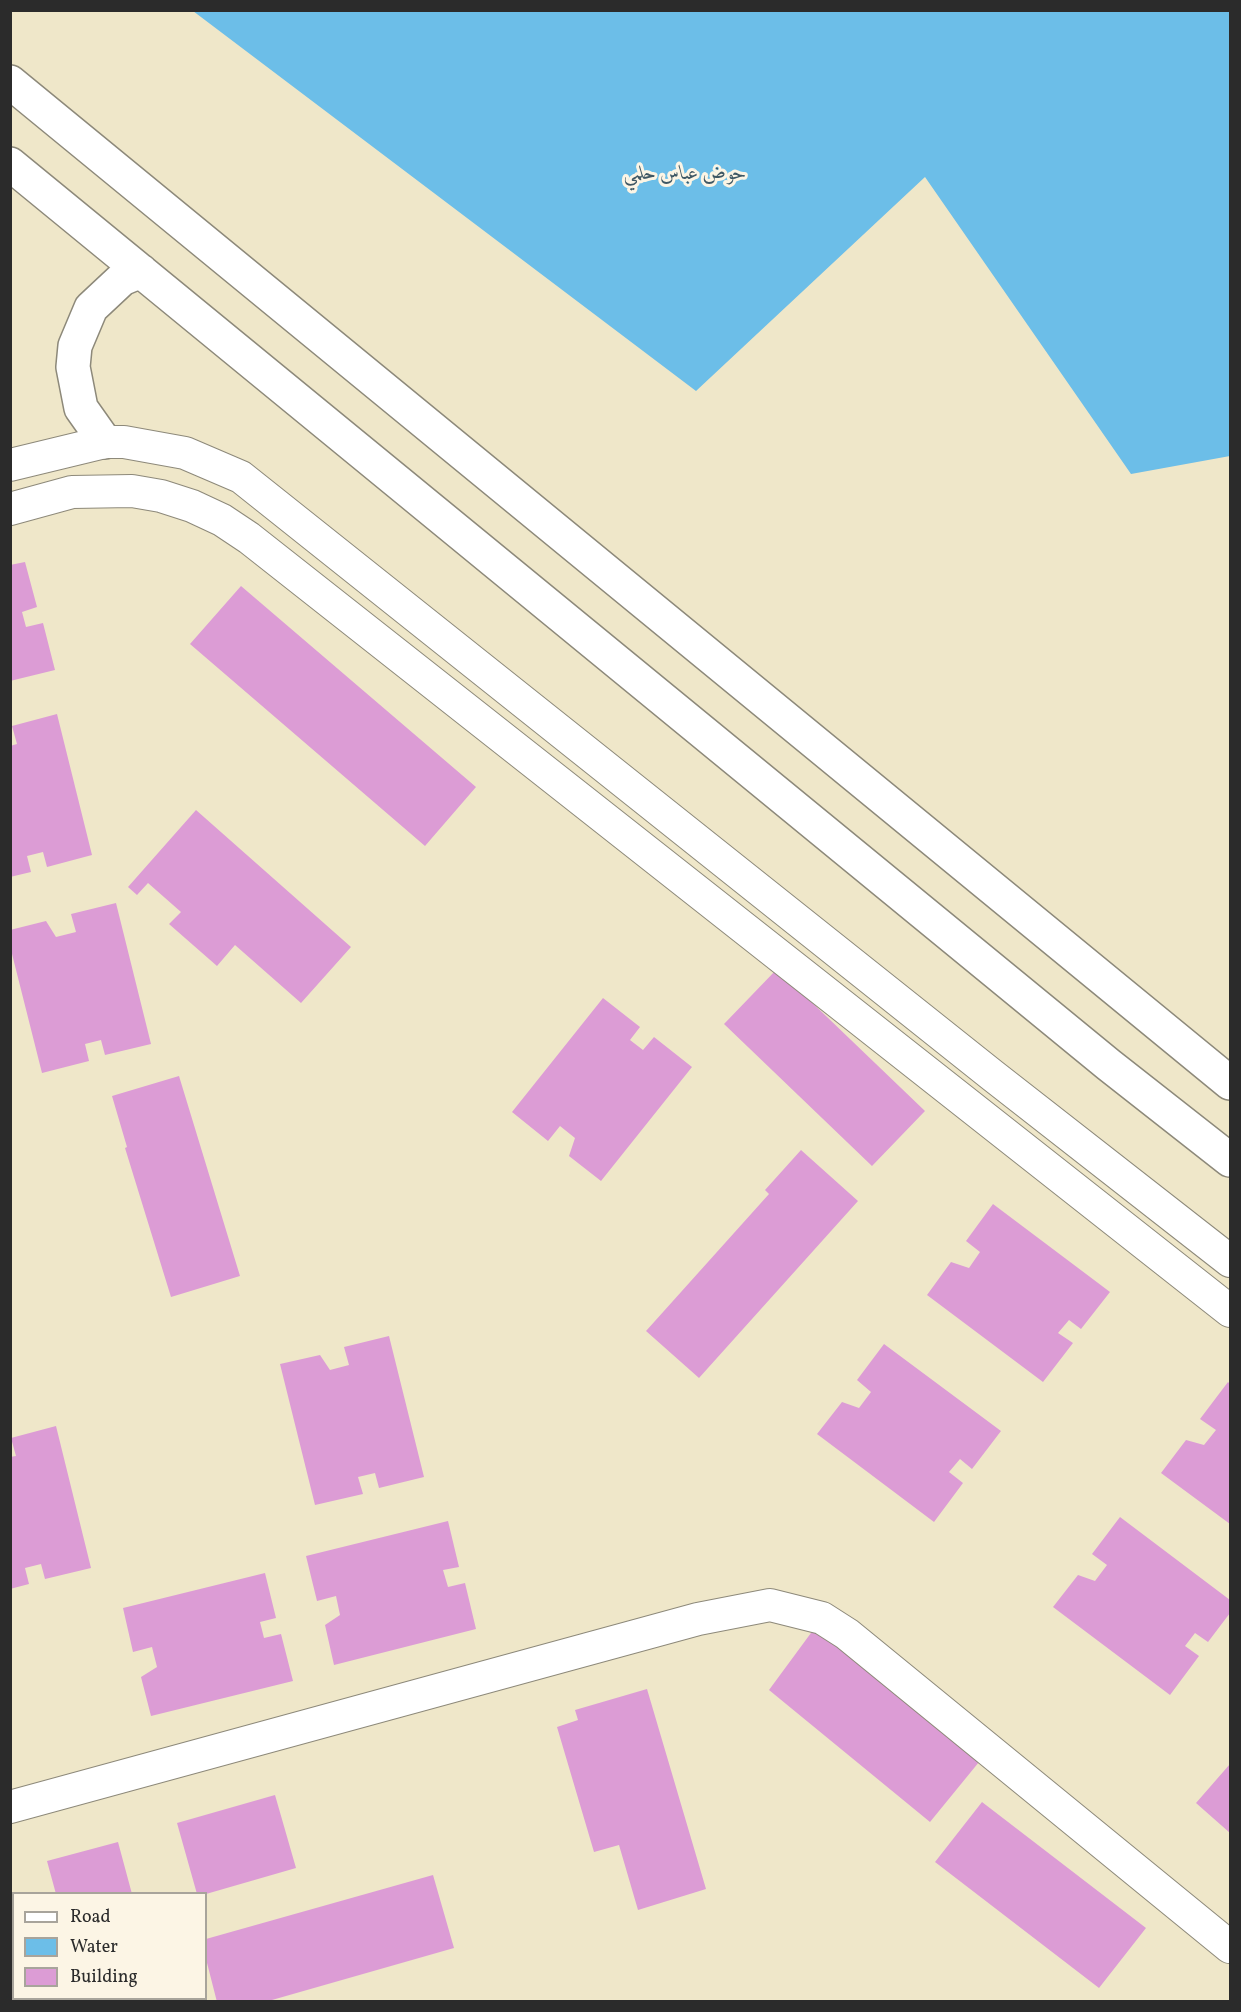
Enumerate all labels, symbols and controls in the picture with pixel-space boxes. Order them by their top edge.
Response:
water label: حوض عباس حلمي [623,163,747,187]
legend [12,1892,207,2000]
text: Road [70,1905,111,1930]
text: Water [70,1935,118,1960]
text: Building [70,1965,138,1990]

